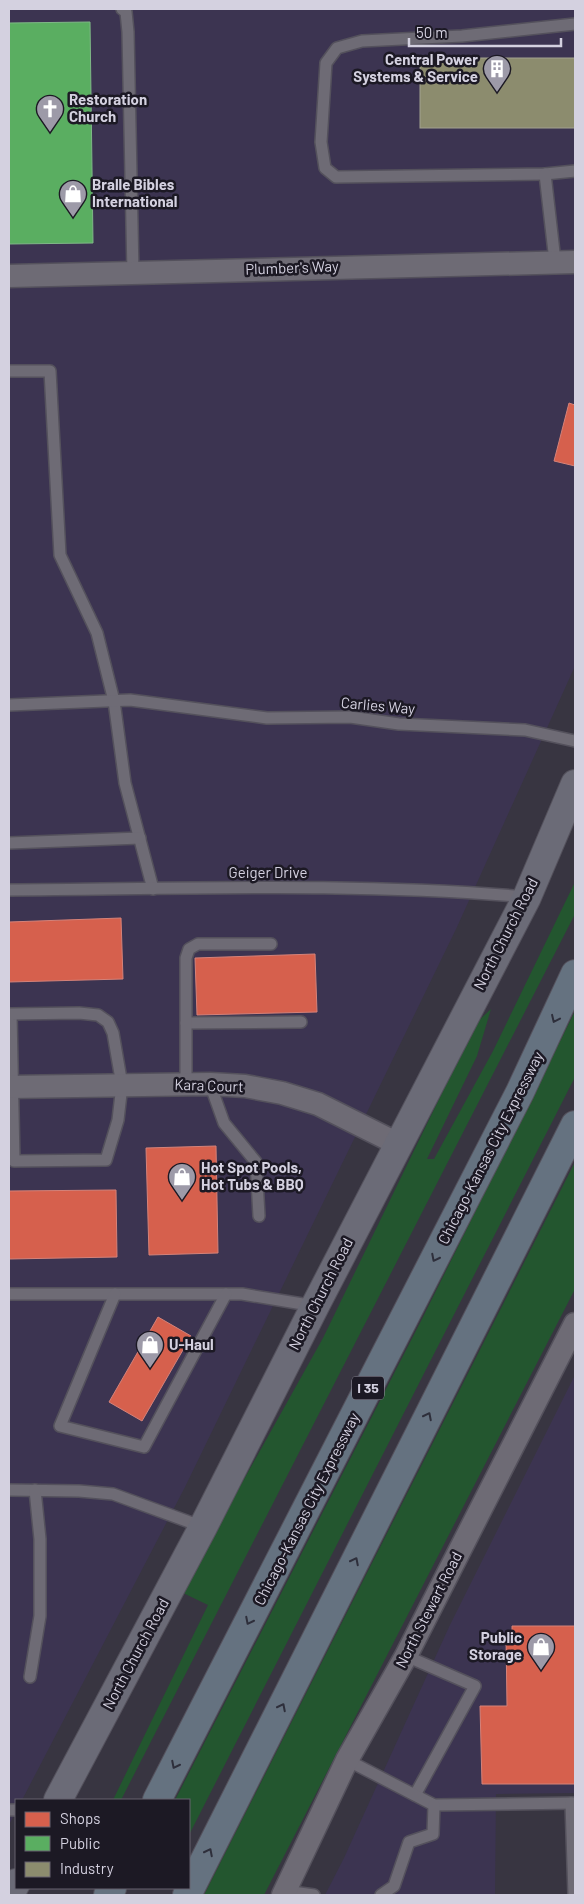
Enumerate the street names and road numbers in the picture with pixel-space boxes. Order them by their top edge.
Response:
street label: Plumber's Way [245,256,339,278]
street label: Carlies Way [340,693,416,717]
street label: Geiger Drive [229,863,307,881]
street label: North Church Road [469,875,541,993]
street label: Chicago-Kansas City Expressway [434,1048,547,1247]
street label: Kara Court [174,1075,244,1095]
street label: North Church Road [284,1235,356,1353]
road number: I 35 [352,1376,384,1400]
street label: Chicago-Kansas City Expressway [250,1409,363,1608]
street label: North Stewart Road [391,1548,465,1671]
street label: North Church Road [98,1595,172,1712]

